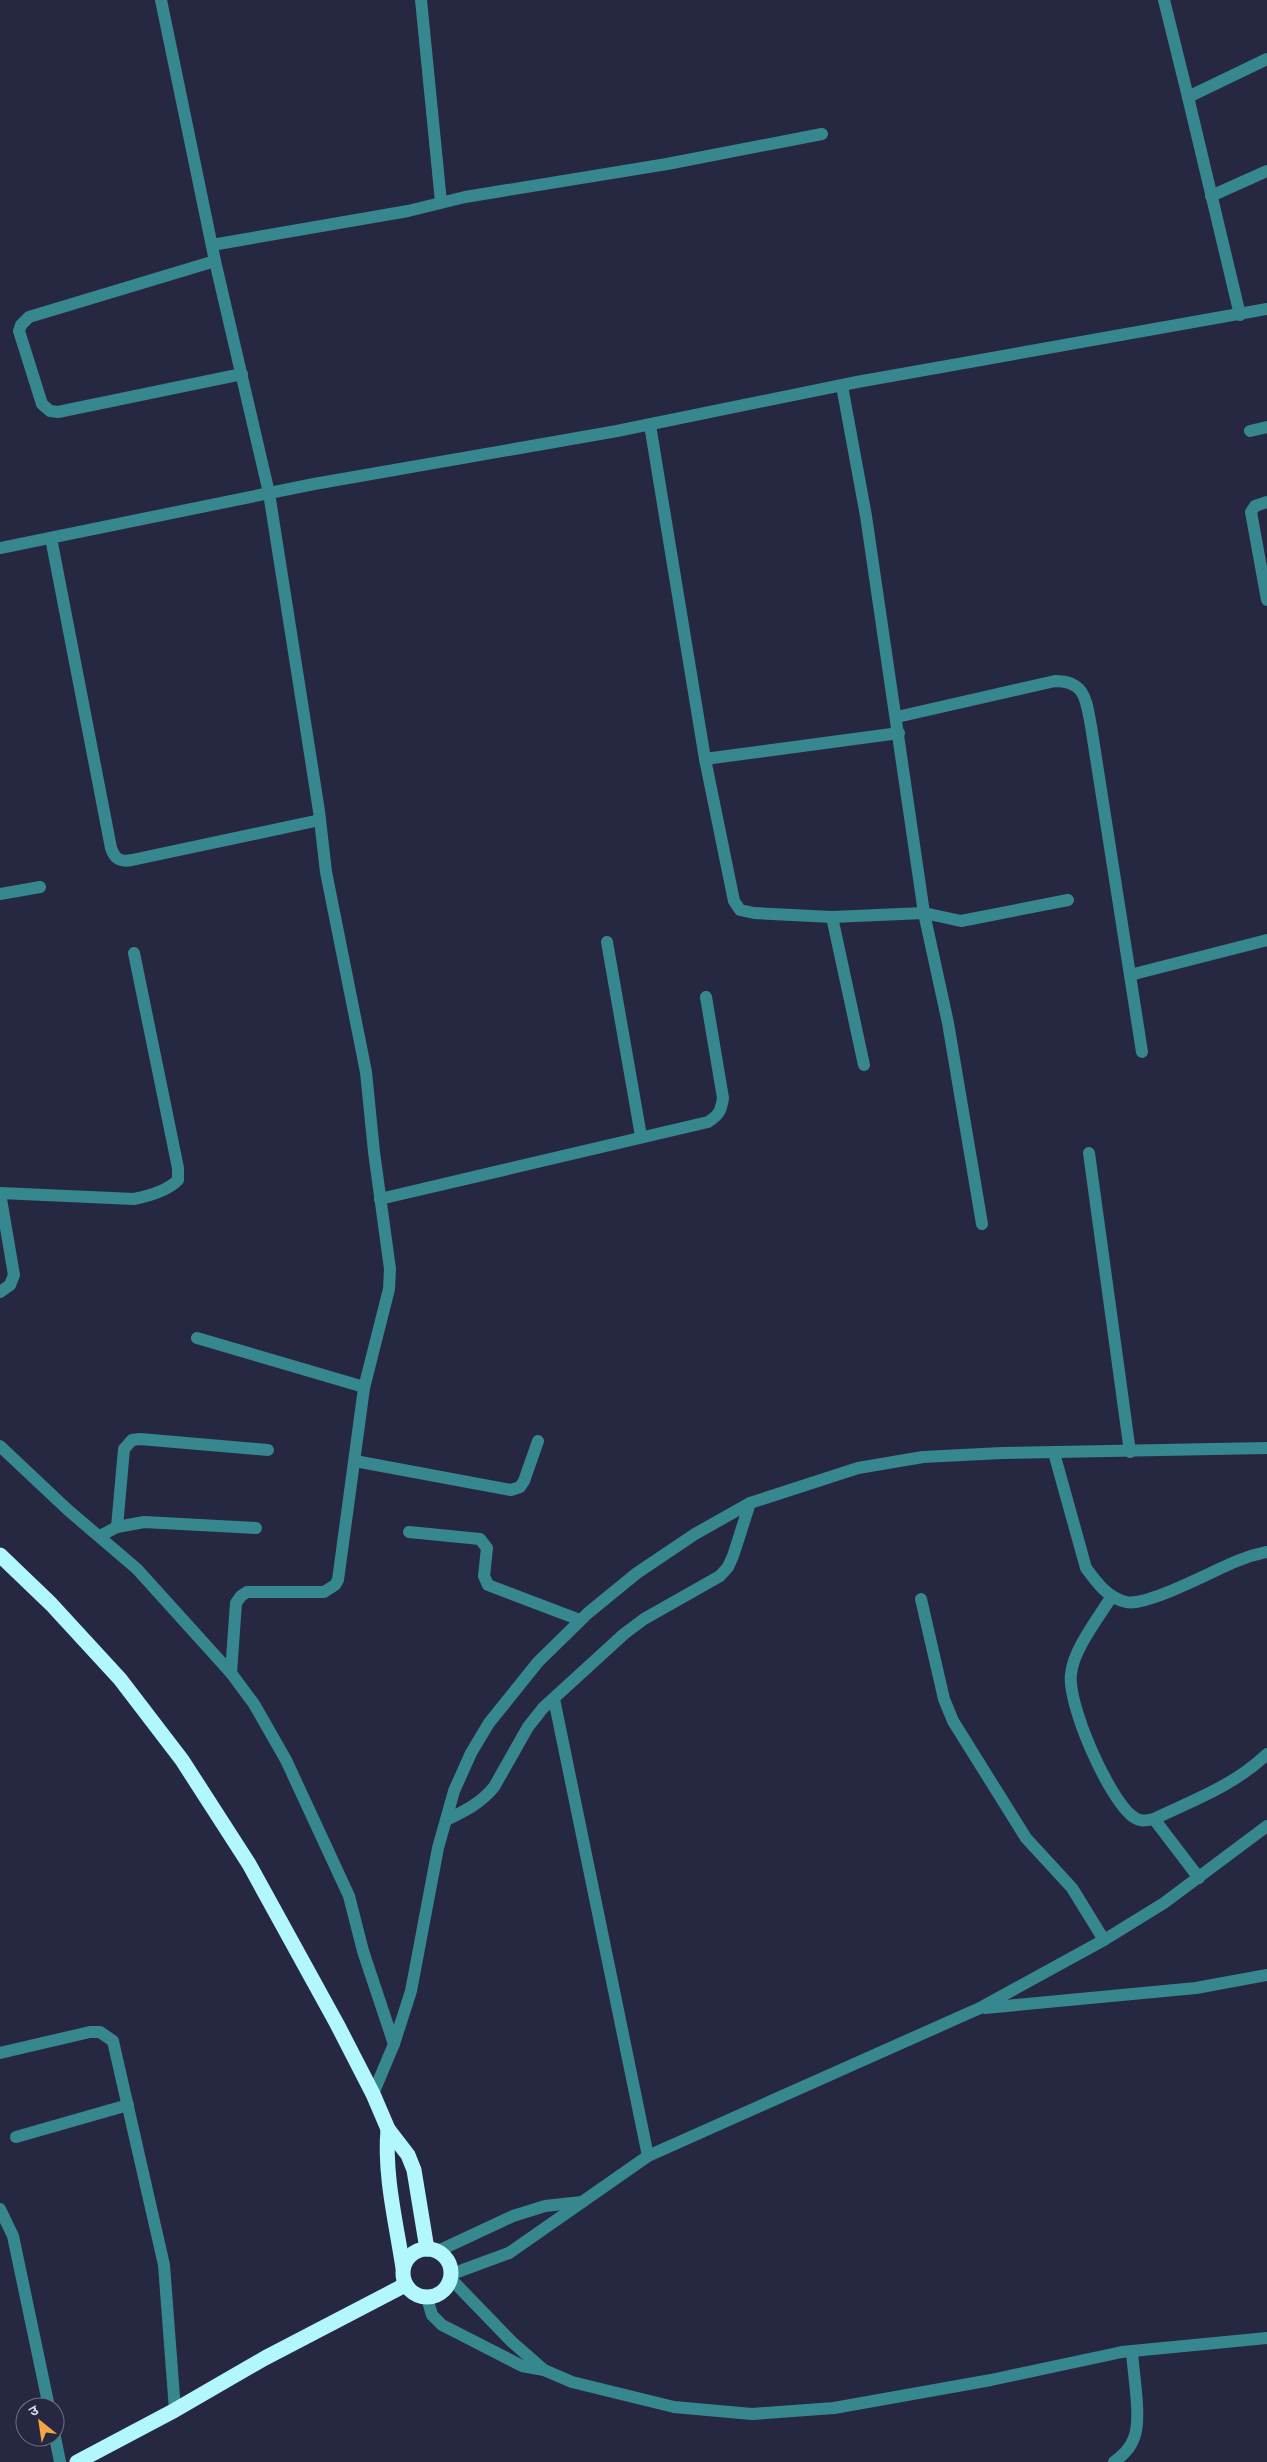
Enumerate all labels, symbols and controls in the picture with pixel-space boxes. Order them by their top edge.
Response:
north arrow [15,2397,65,2447]
text: उ [26,2401,42,2420]

